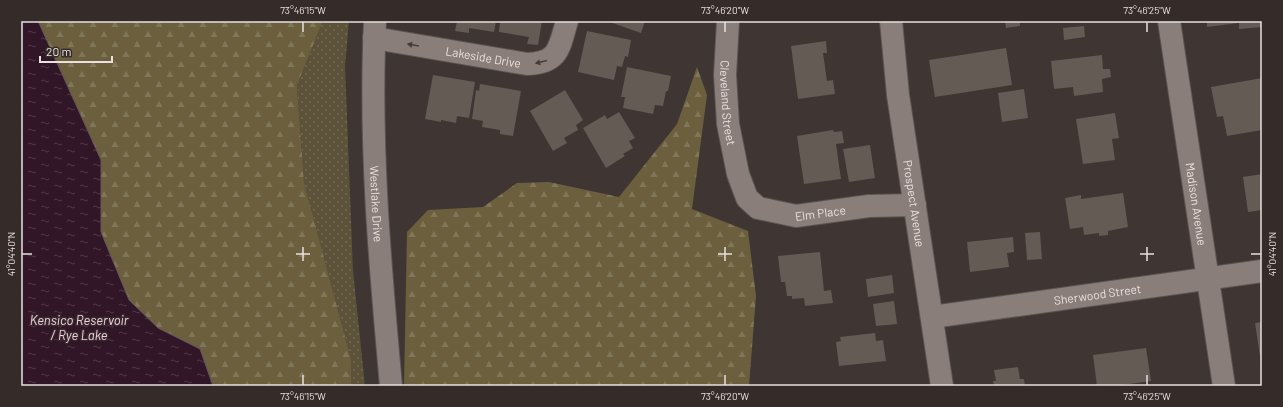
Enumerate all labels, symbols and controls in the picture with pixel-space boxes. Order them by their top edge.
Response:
text: 73°46'15"W [280,4,326,16]
text: 73°46'20"W [701,4,749,16]
text: 73°46'25"W [1123,4,1171,16]
scale bar [40,38,112,64]
one-way arrow [406,42,419,48]
street label: Lakeside Drive [445,43,522,70]
text: 20 m [46,44,72,58]
one-way arrow [534,60,547,66]
street label: Cleveland Street [718,60,739,146]
street label: Prospect Avenue [901,159,928,248]
street label: Madison Avenue [1183,161,1210,246]
street label: Westlake Drive [368,165,386,243]
street label: Elm Place [794,202,846,223]
text: 41°04'40"N [5,232,17,276]
text: 41°04'40"N [1266,232,1278,276]
street label: Sherwood Street [1053,281,1142,307]
water label: Kensico Reservoir / Rye Lake [30,312,129,343]
text: 73°46'15"W [280,390,326,402]
text: 73°46'20"W [701,390,749,402]
text: 73°46'25"W [1123,390,1171,402]

